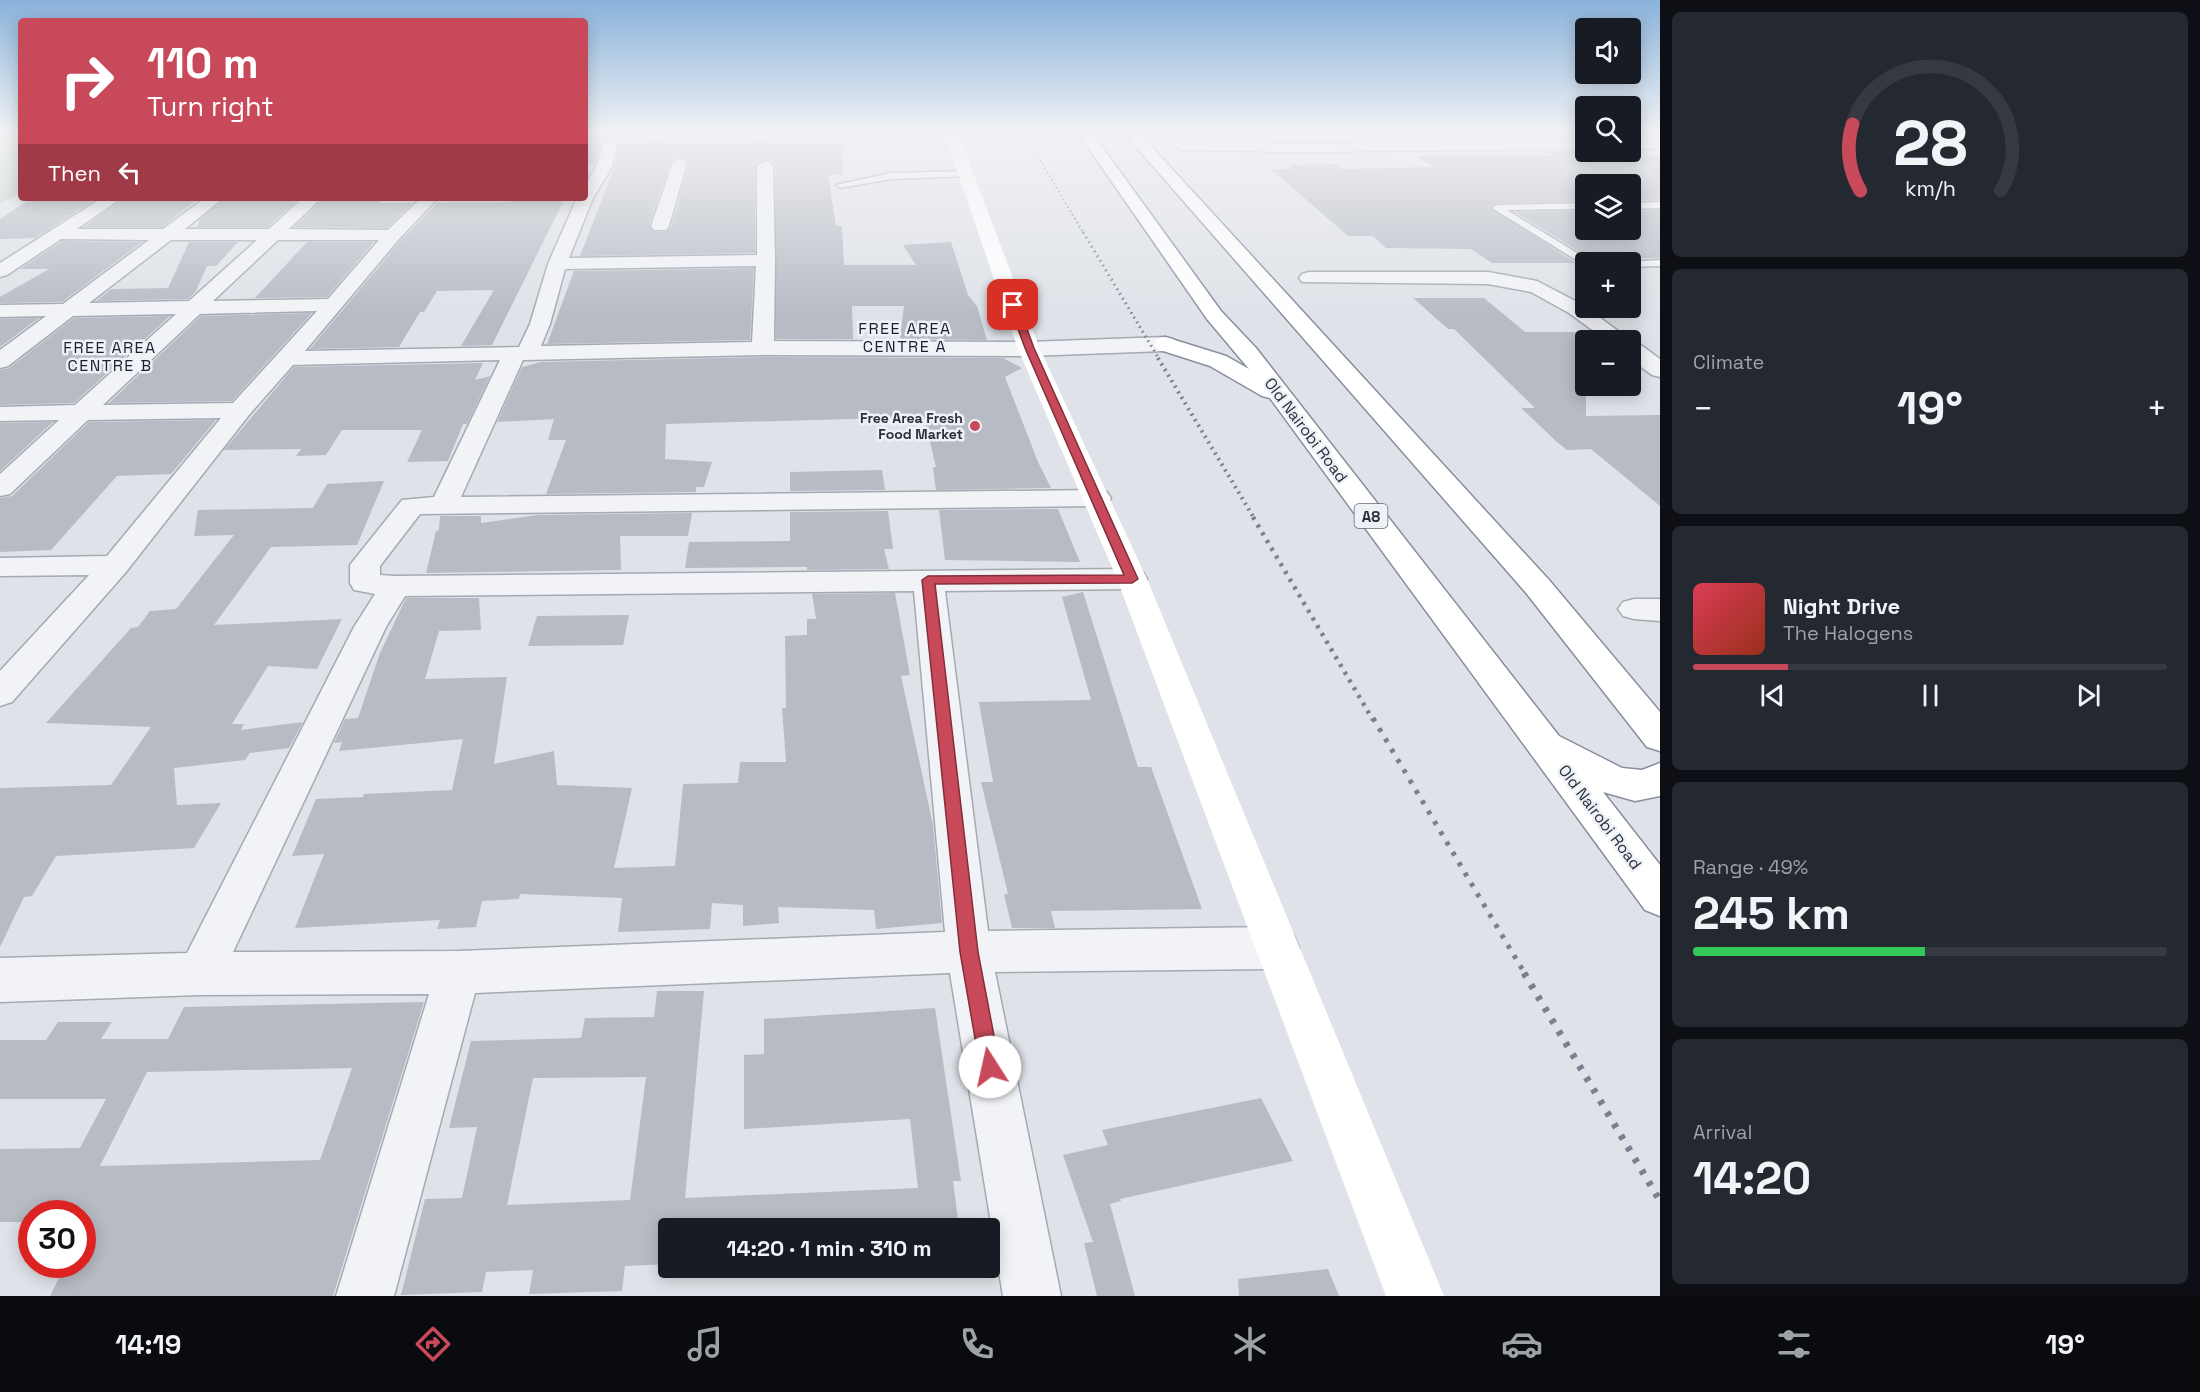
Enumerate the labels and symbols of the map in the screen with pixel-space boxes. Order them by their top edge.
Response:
pin [987,279,1038,330]
district label: FREE AREA CENTRE A [858,318,952,357]
district label: FREE AREA CENTRE B [63,337,157,376]
street label: Old Nairobi Road [1260,373,1352,487]
place label: Free Area Fresh Food Market [860,409,963,443]
marker: Free Area Fresh Food Market [968,419,982,433]
road number: A8 [1354,504,1388,528]
street label: Old Nairobi Road [1554,760,1646,874]
position arrow [958,1035,1022,1099]
speed limit sign: 30 [18,1200,96,1278]

